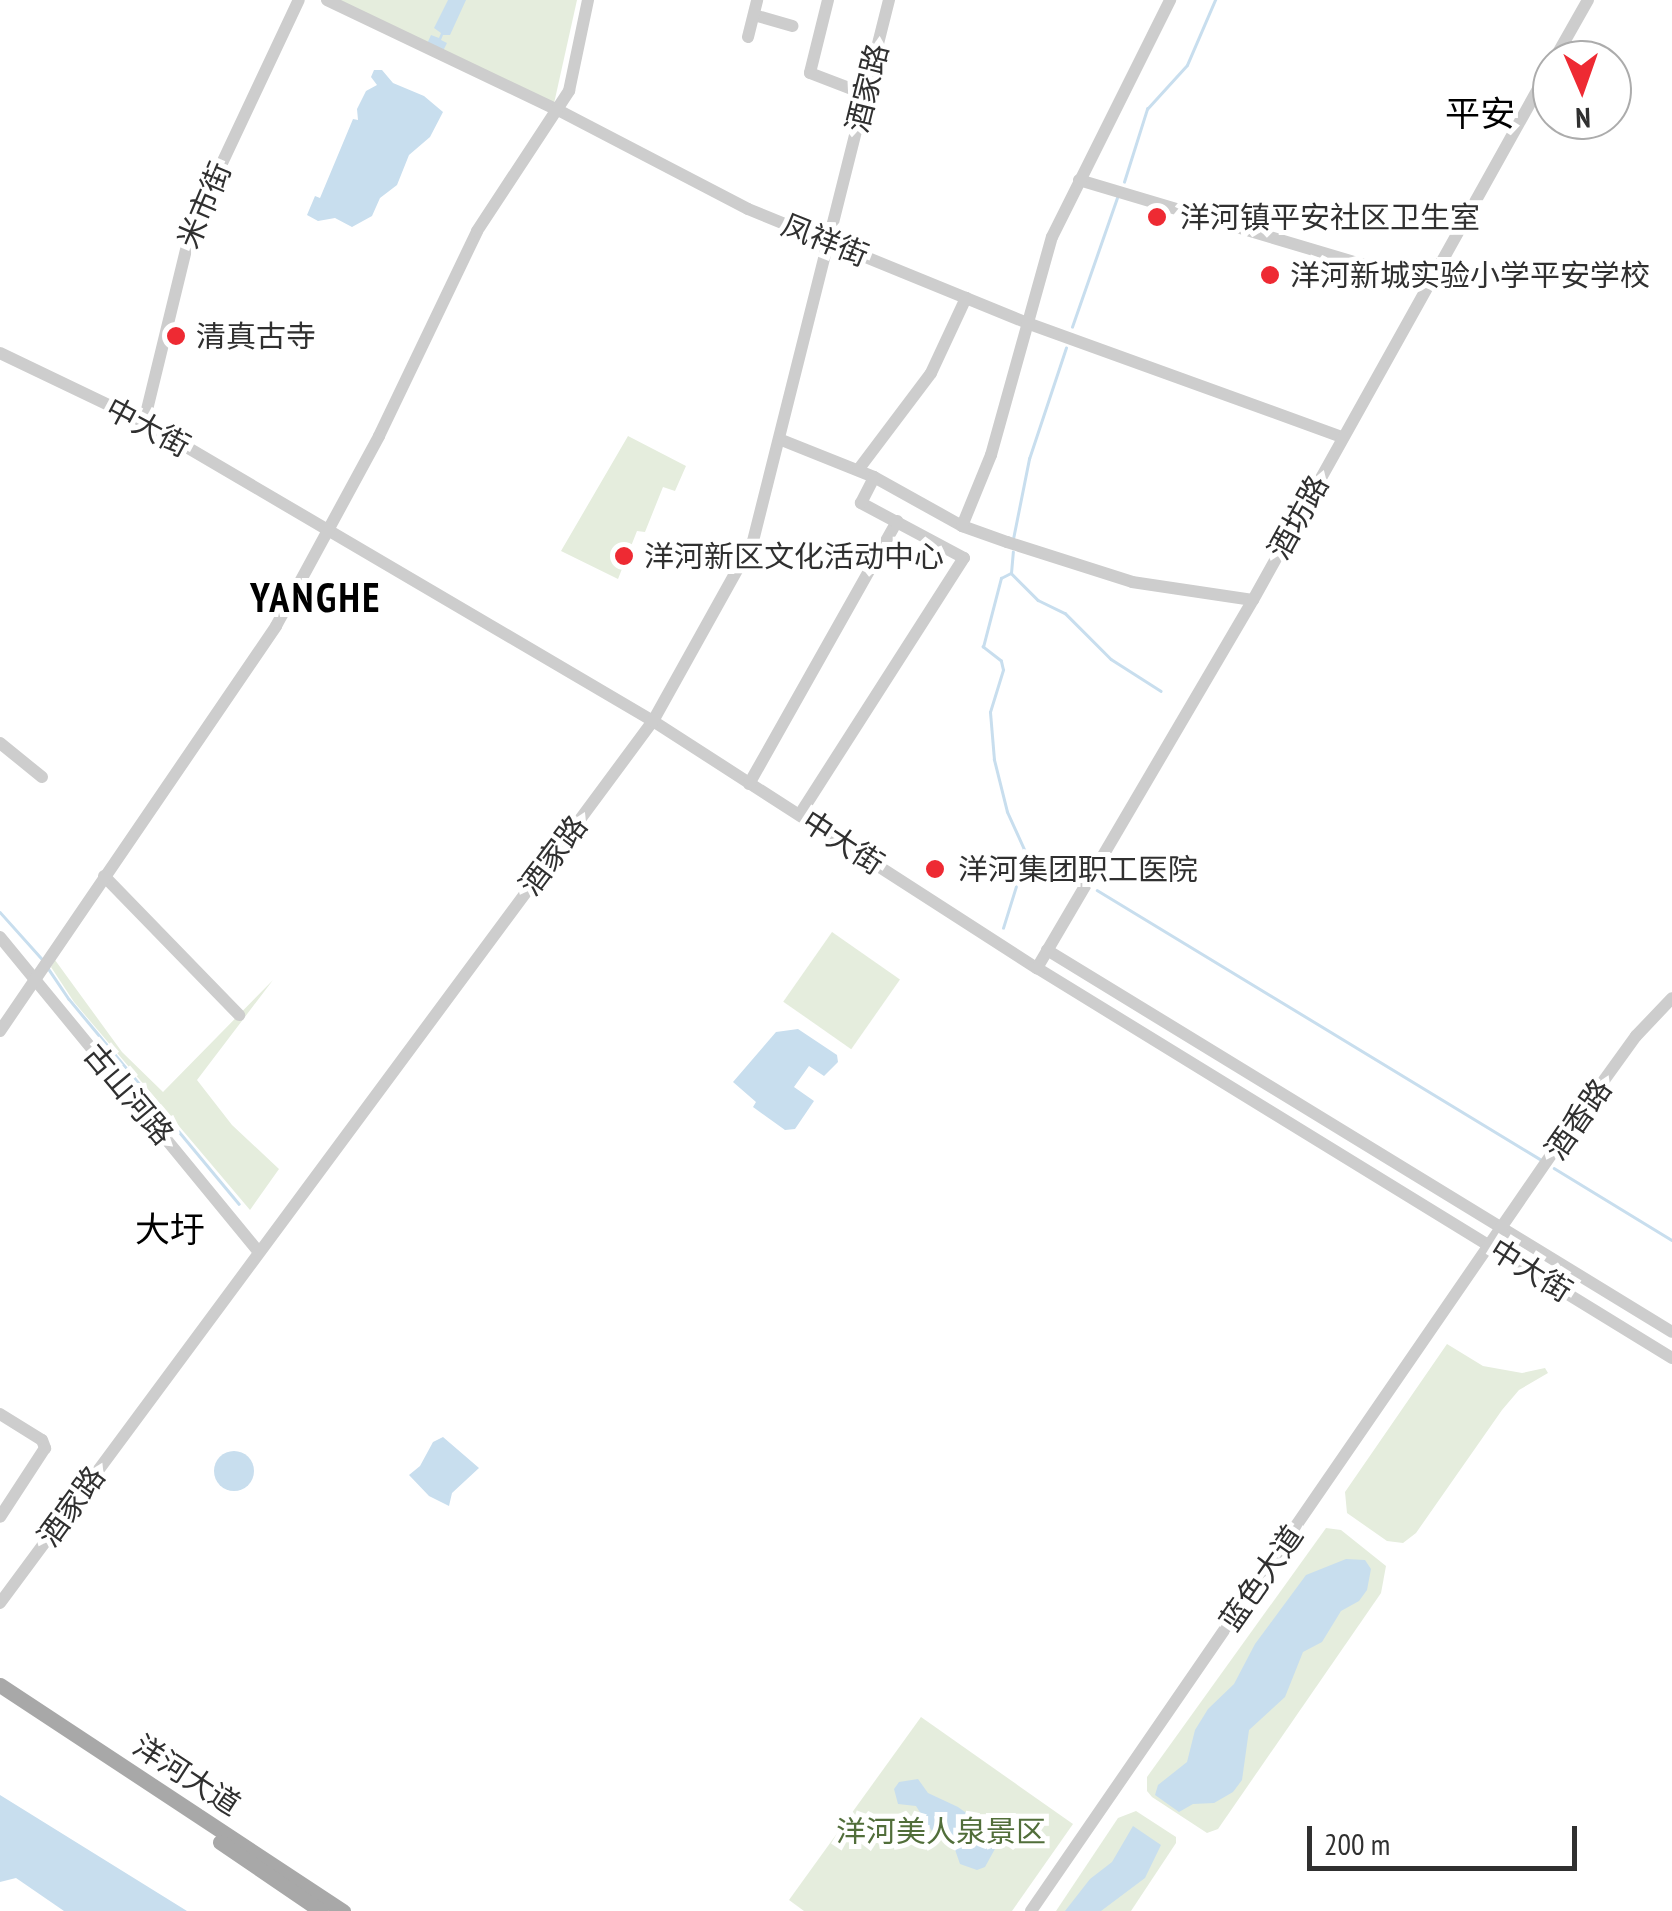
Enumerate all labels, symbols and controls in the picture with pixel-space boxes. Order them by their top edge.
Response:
street label: 酒家路 [839,40,895,136]
north arrow [1532,40,1632,140]
district label: 平安 [1445,92,1515,134]
text: N [1575,100,1591,137]
street label: 米市街 [170,157,238,253]
place label: 洋河镇平安社区卫生室 [1180,199,1480,235]
marker: 洋河镇平安社区卫生室 [1144,204,1170,230]
street label: 凤祥街 [777,206,873,274]
place label: 洋河新城实验小学平安学校 [1290,257,1650,293]
marker: 洋河新城实验小学平安学校 [1259,264,1281,286]
place label: 清真古寺 [196,318,316,354]
marker: 清真古寺 [165,325,187,347]
street label: 中大街 [100,390,196,464]
street label: 酒坊路 [1260,469,1336,565]
place label: 洋河新区文化活动中心 [644,538,944,574]
marker: 洋河新区文化活动中心 [613,545,635,567]
district label: YANGHE [250,573,382,621]
street label: 中大街 [795,802,891,882]
street label: 酒家路 [512,808,594,902]
place label: 洋河集团职工医院 [958,851,1198,887]
marker: 洋河集团职工医院 [922,856,948,882]
street label: 古山河路 [77,1036,181,1152]
street label: 酒香路 [1537,1072,1619,1166]
district label: 大圩 [135,1208,205,1250]
street label: 中大街 [1483,1231,1579,1309]
street label: 酒家路 [30,1459,112,1553]
street label: 蓝色大道 [1212,1519,1310,1637]
street label: 洋河大道 [127,1727,247,1823]
scale bar [1312,1806,1582,1868]
park label: 洋河美人泉景区 [836,1813,1046,1849]
text: 200 m [1324,1824,1390,1863]

